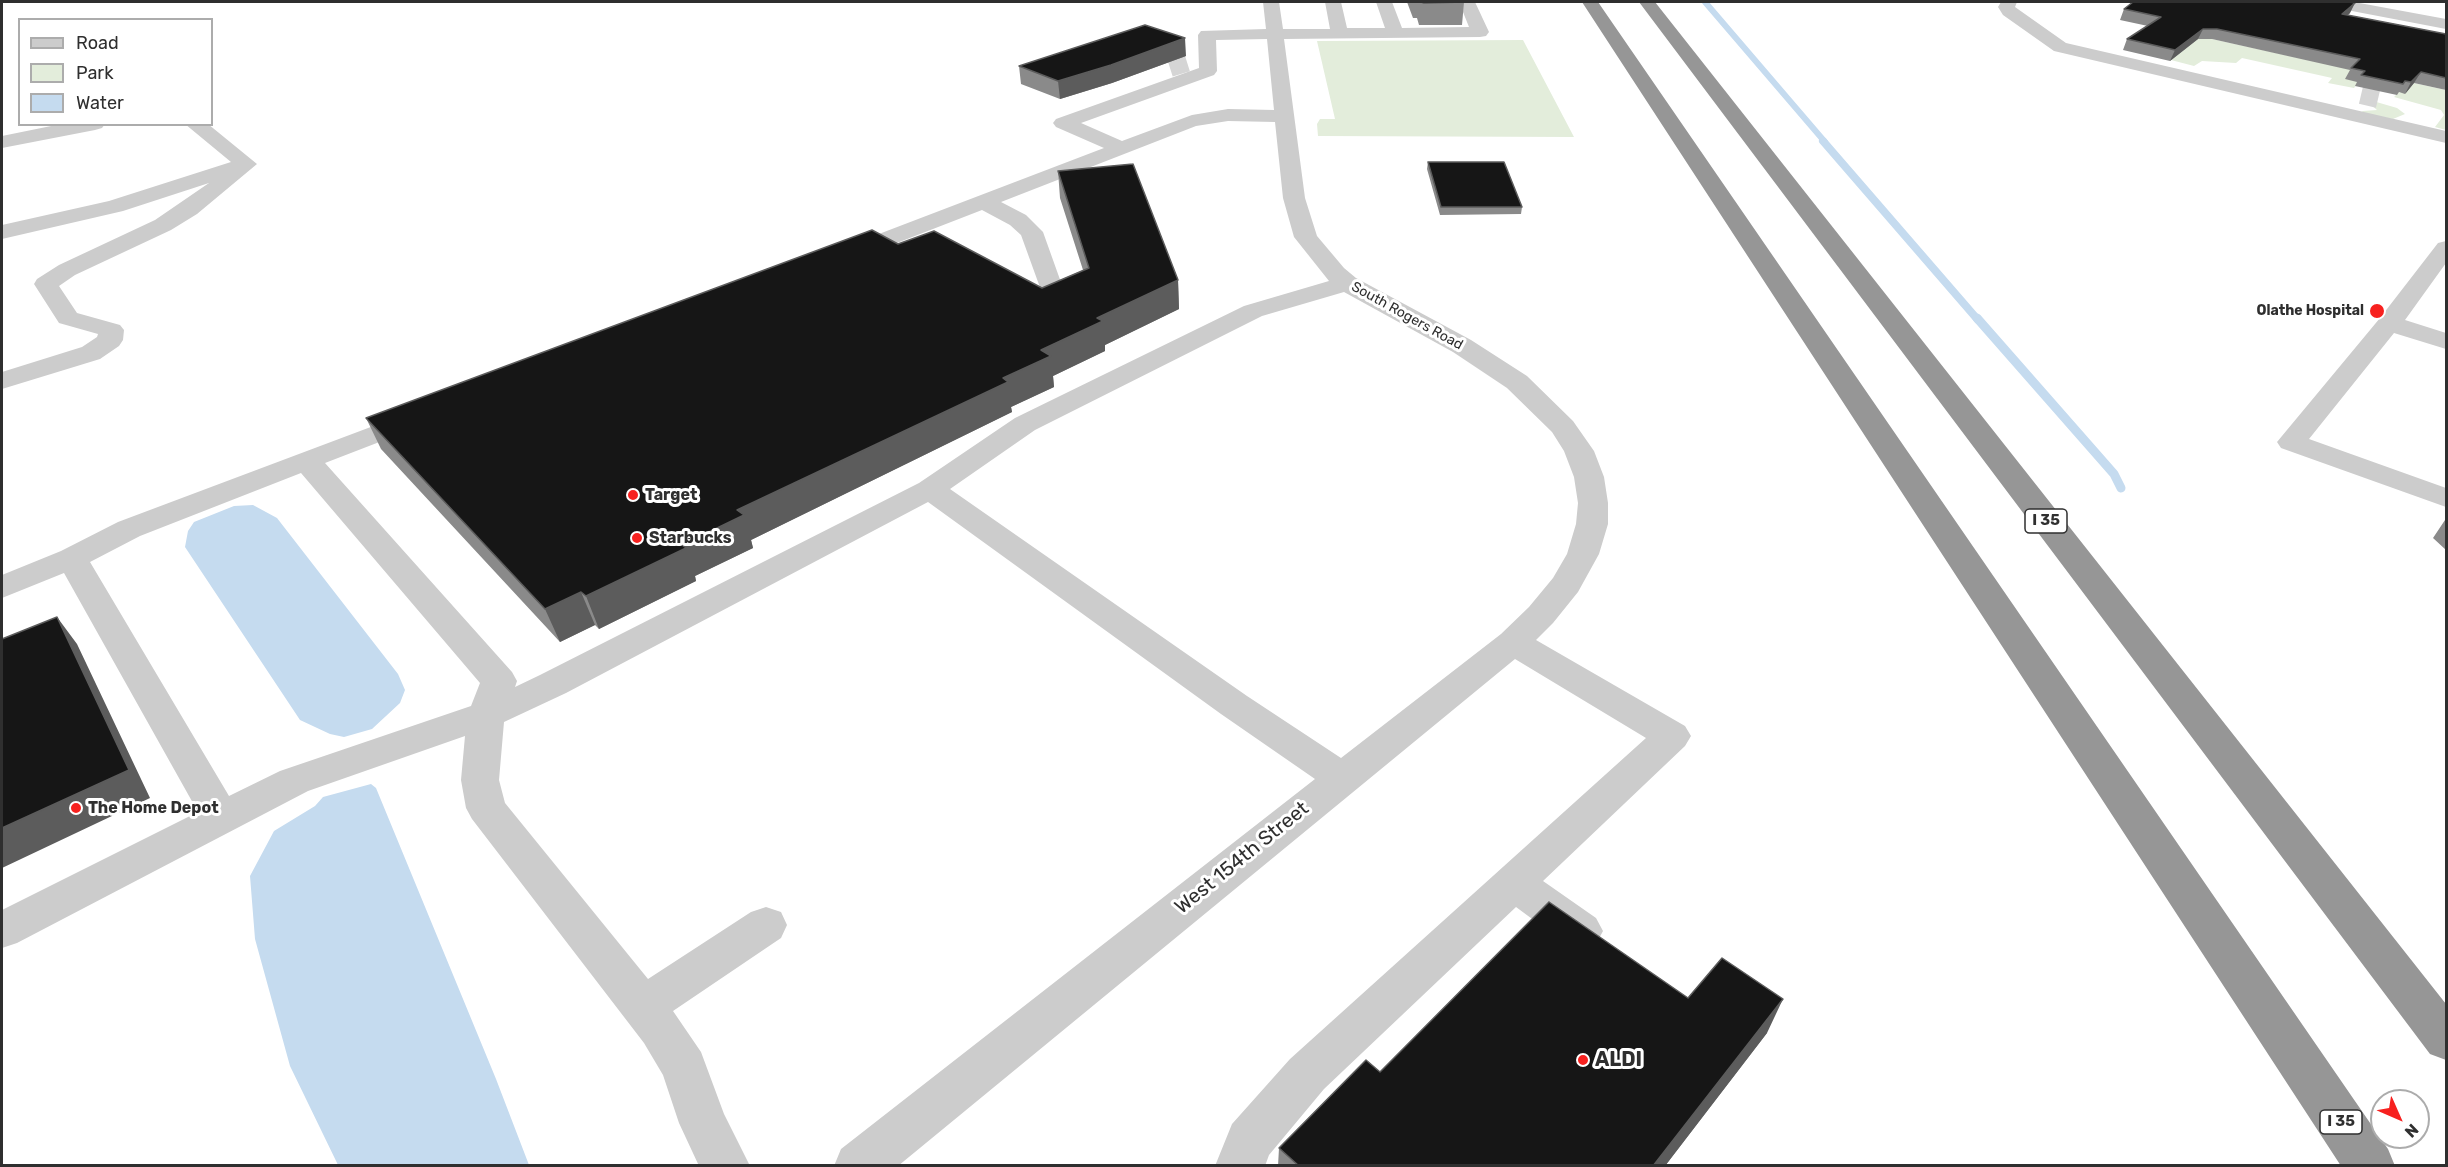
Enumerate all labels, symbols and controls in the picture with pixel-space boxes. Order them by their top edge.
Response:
legend [18,18,213,126]
text: Road [76,32,119,54]
text: Park [76,62,113,84]
text: Water [76,92,124,114]
street label: South Rogers Road [1348,278,1466,354]
marker: Olathe Hospital [2368,302,2386,320]
place label: Olathe Hospital [2257,303,2364,319]
place label: Target [645,485,697,505]
marker: Target [626,488,640,502]
road number: I 35 [2025,509,2067,533]
place label: Starbucks [649,528,732,548]
marker: Starbucks [630,531,644,545]
street label: West 154th Street [1170,797,1314,919]
place label: The Home Depot [88,798,219,818]
marker: The Home Depot [69,801,83,815]
place label: ALDI [1595,1048,1642,1072]
marker: ALDI [1576,1053,1590,1067]
north arrow [2370,1089,2430,1149]
road number: I 35 [2320,1110,2362,1134]
text: N [2401,1120,2422,1141]

